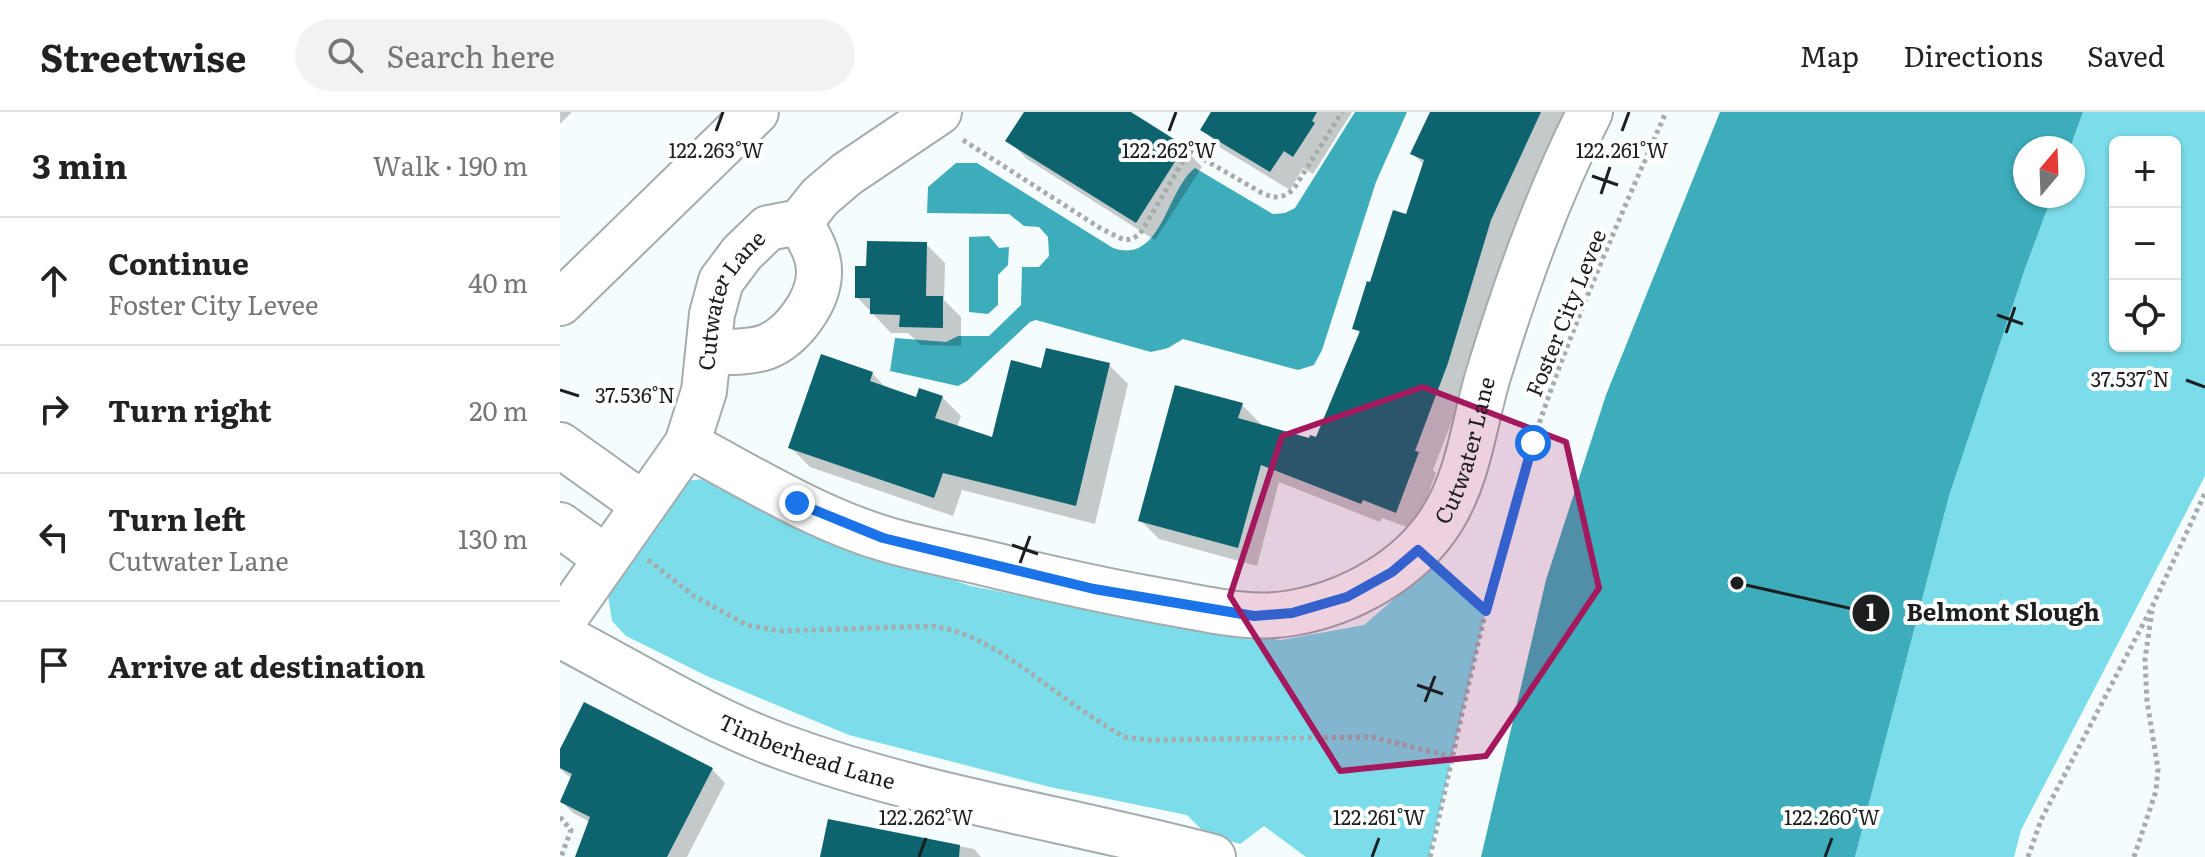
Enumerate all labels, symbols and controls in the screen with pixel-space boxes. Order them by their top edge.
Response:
search box [295,19,855,91]
text: Streetwise [40,27,247,84]
icon: search [323,33,367,77]
text: Search here [387,33,555,77]
text: Map [1800,34,1859,76]
text: Directions [1903,34,2043,76]
text: Saved [2087,34,2165,76]
text: 122.263°W [668,134,764,164]
text: 122.262°W [1122,134,1216,164]
text: 122.261°W [1576,134,1668,164]
north arrow [2013,136,2085,208]
map controls [2109,136,2181,352]
button: + [2109,136,2181,208]
text: 3 min [32,139,128,189]
text: Walk · 190 m [373,145,528,184]
button: − [2109,208,2181,280]
street label: Cutwater Lane [688,221,772,372]
street label: Foster City Levee [1516,224,1613,401]
text: Continue [108,240,249,284]
icon: ahead [32,259,76,303]
text: 40 m [468,262,528,301]
button: locate [2109,280,2181,352]
text: Foster City Levee [108,284,318,323]
text: 37.537°N [2091,363,2169,393]
street label: Cutwater Lane [1425,373,1502,530]
text: 37.536°N [595,379,675,409]
icon: right [32,387,76,431]
text: Turn right [108,387,272,431]
text: 20 m [469,390,528,429]
route start [1515,425,1551,461]
route end [779,485,815,521]
text: Turn left [108,496,246,540]
icon: left [32,515,76,559]
text: 130 m [458,518,528,557]
text: Cutwater Lane [108,540,289,579]
callout: Belmont Slough [1851,589,2116,637]
text: 1 [1866,593,1876,628]
text: Belmont Slough [1906,593,2100,628]
icon: arrive [32,643,76,687]
text: Arrive at destination [108,643,425,687]
street label: Timberhead Lane [714,704,899,796]
text: 122.262°W [879,801,973,831]
text: 122.261°W [1333,801,1425,831]
text: 122.260°W [1784,801,1880,831]

